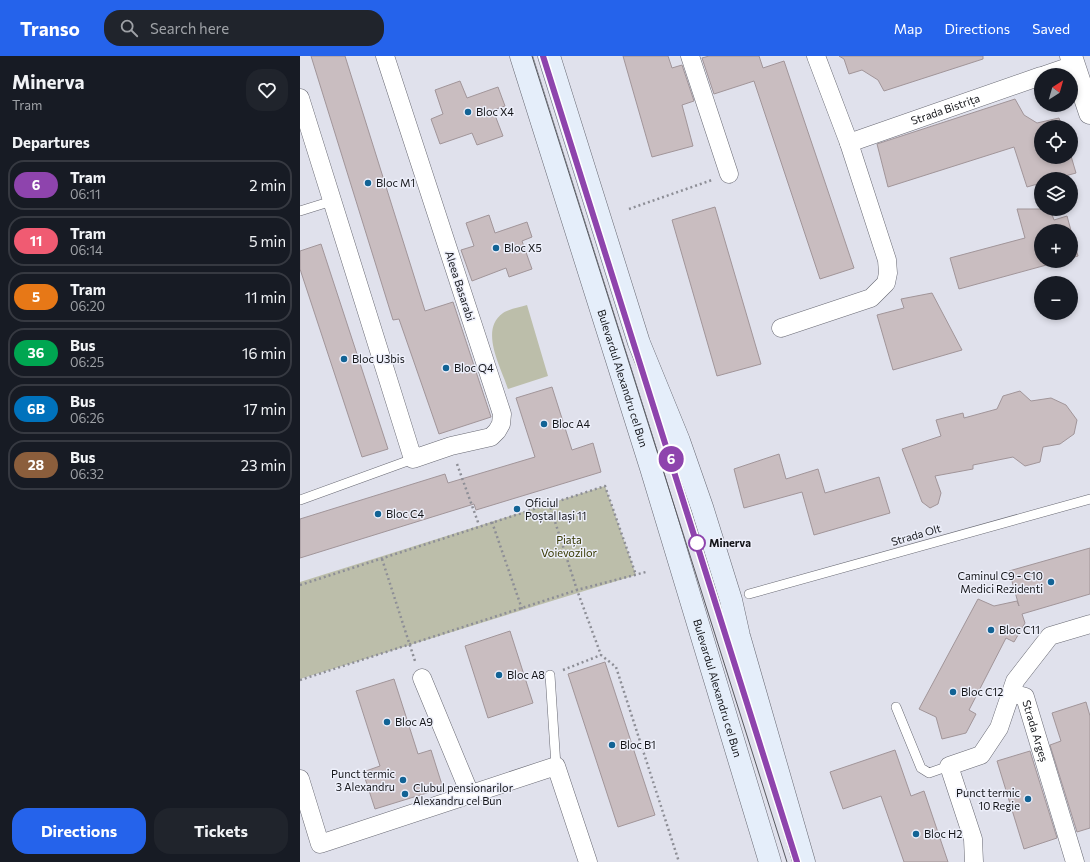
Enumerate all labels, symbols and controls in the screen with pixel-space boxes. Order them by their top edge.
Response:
search box [104,10,384,46]
text: Transo [20,17,80,40]
icon: search [118,17,140,39]
text: Search here [150,19,229,37]
text: Map [894,20,923,37]
text: Directions [945,20,1010,37]
text: Saved [1032,20,1070,37]
north arrow [1034,68,1078,112]
map controls [1034,68,1078,320]
button: heart [246,69,288,111]
text: Minerva [12,70,85,93]
street label: Strada Bistrița [909,91,981,127]
text: Tram [12,97,42,113]
place label: Bloc X4 [476,105,514,118]
marker: Bloc X4 [463,107,473,117]
button: locate [1034,120,1078,164]
text: Departures [12,133,90,151]
text: Tram [70,168,106,186]
button: layers [1034,172,1078,216]
text: 6 [32,176,40,193]
text: 2 min [249,176,286,194]
place label: Bloc M1 [376,176,415,189]
marker: Bloc M1 [363,178,373,188]
text: 06:11 [70,186,101,202]
text: Tram [70,224,106,242]
button: + [1034,224,1078,268]
text: 11 [30,232,42,249]
text: 5 min [249,232,286,250]
place label: Bloc X5 [504,241,542,254]
text: 06:14 [70,242,103,258]
marker: Bloc X5 [491,243,501,253]
street label: Aleea Basarabi [443,249,478,323]
button: − [1034,276,1078,320]
text: Tram [70,280,106,298]
text: 5 [32,288,40,305]
text: 11 min [245,288,286,306]
text: 06:20 [70,298,105,314]
street label: Bulevardul Alexandru cel Bun [595,308,651,449]
text: Bus [70,336,95,354]
text: 36 [28,344,44,361]
text: 16 min [242,344,286,362]
place label: Bloc U3bis [352,352,405,365]
text: 06:25 [70,354,104,370]
marker: Bloc U3bis [339,354,349,364]
place label: Bloc Q4 [454,361,494,374]
marker: Bloc Q4 [441,363,451,373]
text: Bus [70,392,95,410]
text: 6B [27,400,45,417]
text: 17 min [243,400,286,418]
text: 06:26 [70,410,105,426]
place label: Bloc A4 [552,417,591,430]
marker: Bloc A4 [539,419,549,429]
line badge: 6 [658,446,684,472]
text: Bus [70,448,95,466]
text: 6 [667,450,675,467]
text: 28 [28,456,44,473]
text: 23 min [241,456,286,474]
text: 06:32 [70,466,104,482]
place label: Oficiul Poștal Iași 11 [525,496,587,523]
marker: Oficiul Poștal Iași 11 [512,504,522,514]
place label: Bloc C4 [386,507,425,520]
marker: Bloc C4 [373,509,383,519]
street label: Strada Olt [889,521,943,548]
park label: Piața Voievozilor [541,533,598,559]
marker: Minerva [688,534,706,552]
place label: Minerva [709,536,751,549]
place label: Caminul C9 - C10 Medici Rezidenti [957,569,1043,595]
marker: Caminul C9 - C10 Medici Rezidenti [1046,577,1056,587]
street label: Bulevardul Alexandru cel Bun [691,617,745,759]
place label: Bloc C11 [999,623,1040,636]
marker: Bloc C11 [986,625,996,635]
place label: Bloc A8 [507,668,545,681]
marker: Bloc A8 [494,670,504,680]
place label: Bloc C12 [961,685,1003,698]
marker: Bloc C12 [948,687,958,697]
street label: Strada Argeș [1020,698,1051,763]
place label: Bloc A9 [395,715,433,728]
marker: Bloc A9 [382,717,392,727]
place label: Bloc B1 [620,738,656,751]
marker: Bloc B1 [607,740,617,750]
place label: Punct termic 3 Alexandru [331,767,395,793]
marker: Punct termic 3 Alexandru [398,775,408,785]
place label: Clubul pensionarilor Alexandru cel Bun [413,781,514,807]
place label: Punct termic 10 Regie [956,786,1020,812]
marker: Clubul pensionarilor Alexandru cel Bun [400,789,410,799]
marker: Punct termic 10 Regie [1023,794,1033,804]
button: Directions [12,808,146,854]
button: Tickets [154,808,288,854]
place label: Bloc H2 [924,827,962,840]
marker: Bloc H2 [911,829,921,839]

